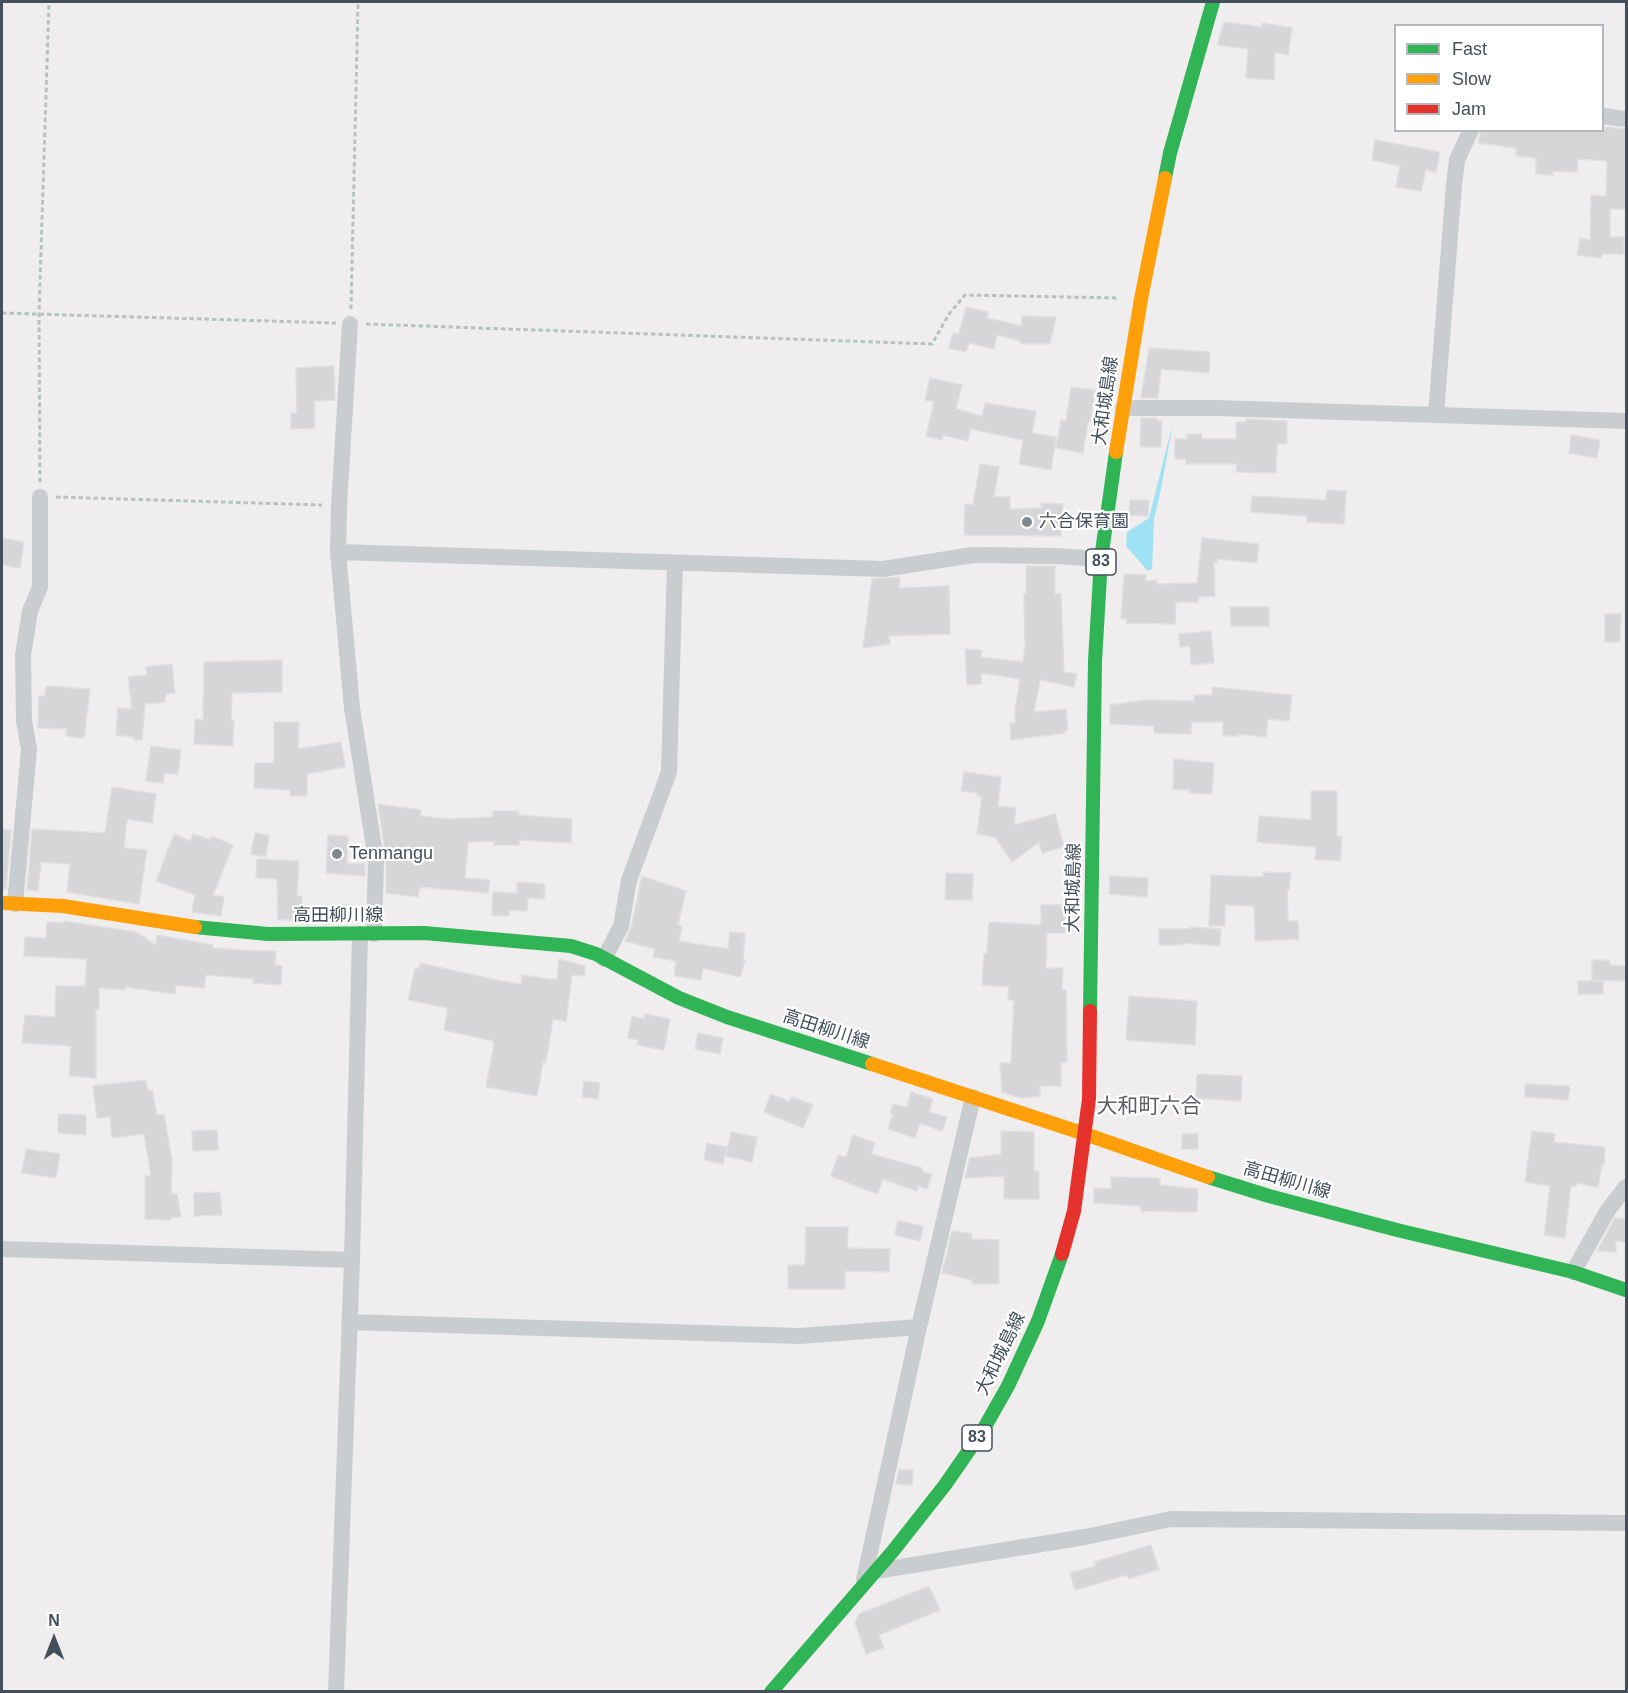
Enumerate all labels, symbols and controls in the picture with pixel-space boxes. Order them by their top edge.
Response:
legend [1394,24,1604,132]
text: Fast [1452,39,1487,59]
text: Slow [1452,69,1491,89]
text: Jam [1452,99,1486,119]
street label: 大和城島線 [1089,355,1123,447]
place label: 六合保育園 [1039,511,1129,533]
marker: 六合保育園 [1020,515,1034,529]
road number: 83 [1086,549,1116,575]
place label: Tenmangu [349,843,433,865]
street label: 大和城島線 [1062,843,1086,933]
marker: Tenmangu [330,847,344,861]
street label: 高田柳川線 [293,905,383,927]
street label: 高田柳川線 [780,1006,872,1054]
district label: 大和町六合 [1097,1094,1201,1120]
street label: 高田柳川線 [1241,1158,1333,1204]
street label: 大和城島線 [972,1309,1030,1399]
road number: 83 [962,1425,992,1451]
north arrow [24,1609,84,1669]
text: N [48,1612,60,1629]

